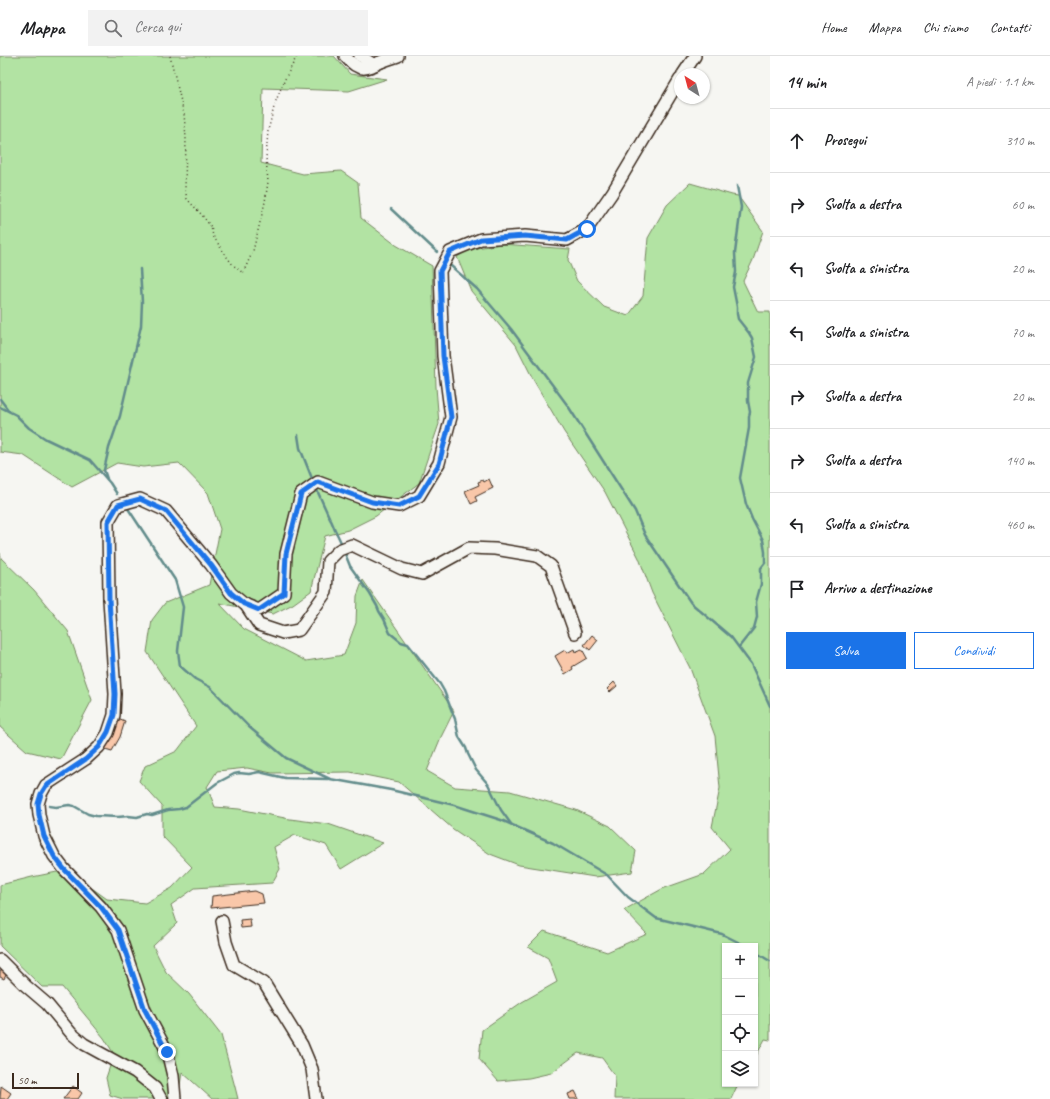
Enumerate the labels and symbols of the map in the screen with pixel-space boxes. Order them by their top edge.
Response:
north arrow [674,68,710,104]
route start [578,220,596,238]
route end [158,1043,176,1061]
scale bar [12,1071,79,1090]

